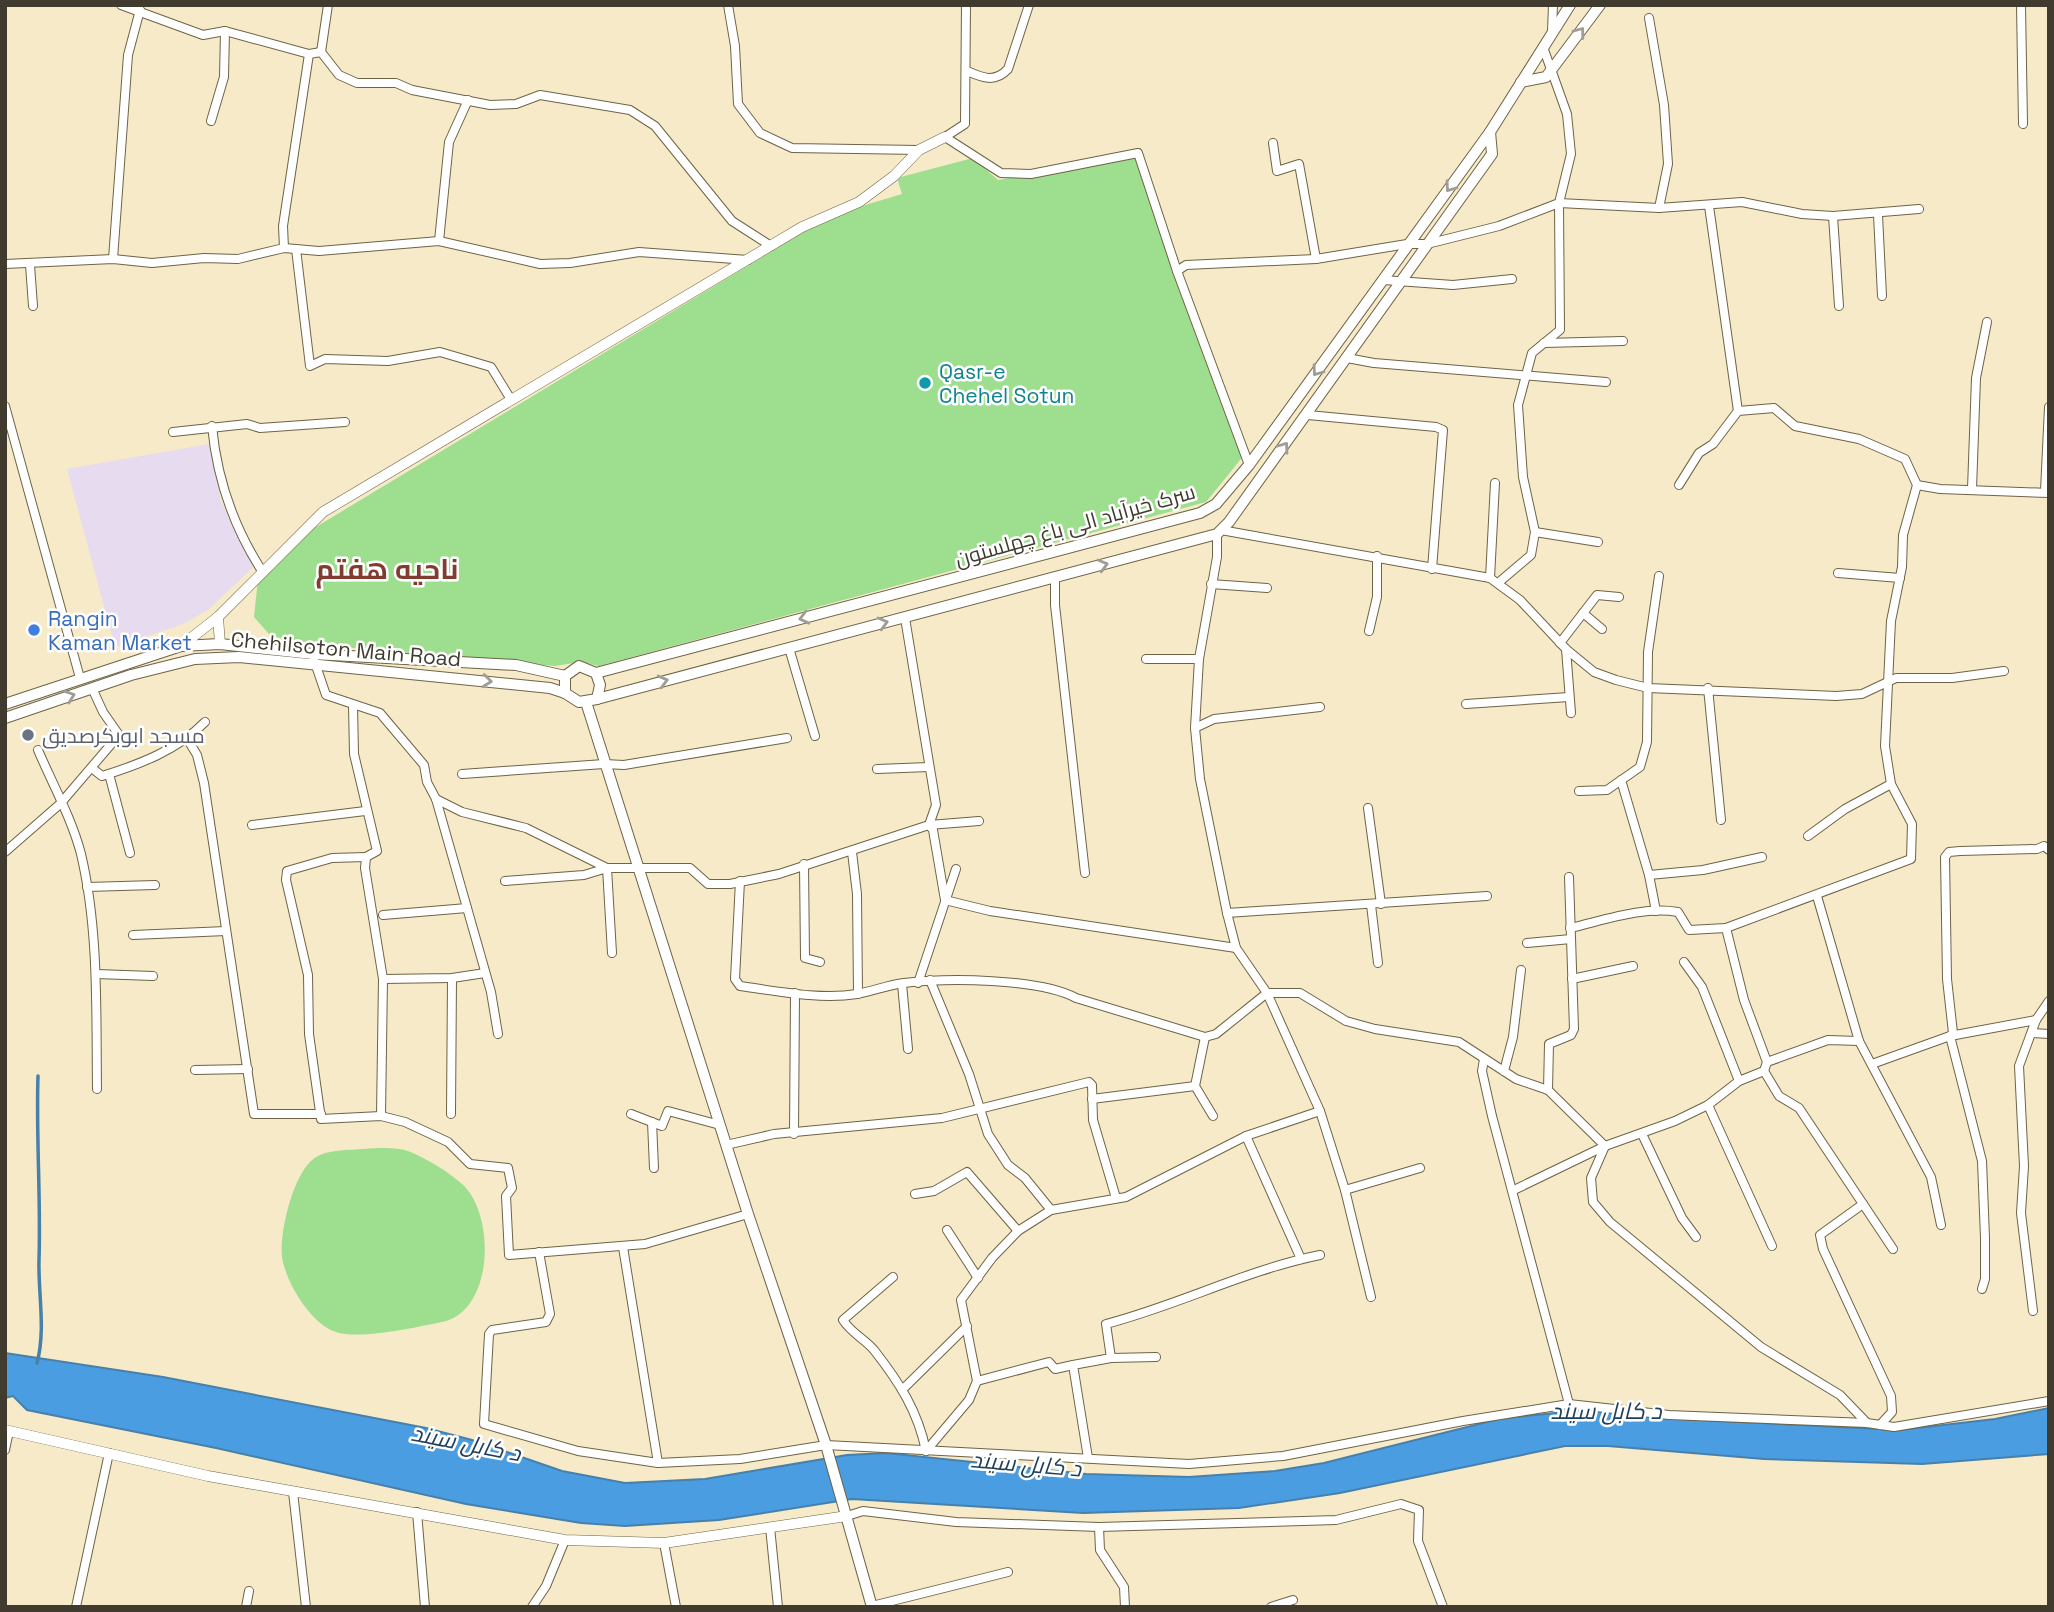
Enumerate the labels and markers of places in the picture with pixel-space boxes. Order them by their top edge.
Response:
place label: Qasr-e Chehel Sotun [939,358,1074,409]
marker: Qasr-e Chehel Sotun [917,375,933,391]
place label: Rangin Kaman Market [48,605,192,656]
marker: Rangin Kaman Market [26,622,42,638]
place label: مسجد ابوبکرصدیق [42,722,205,749]
marker: مسجد ابوبکرصدیق [20,727,36,743]

